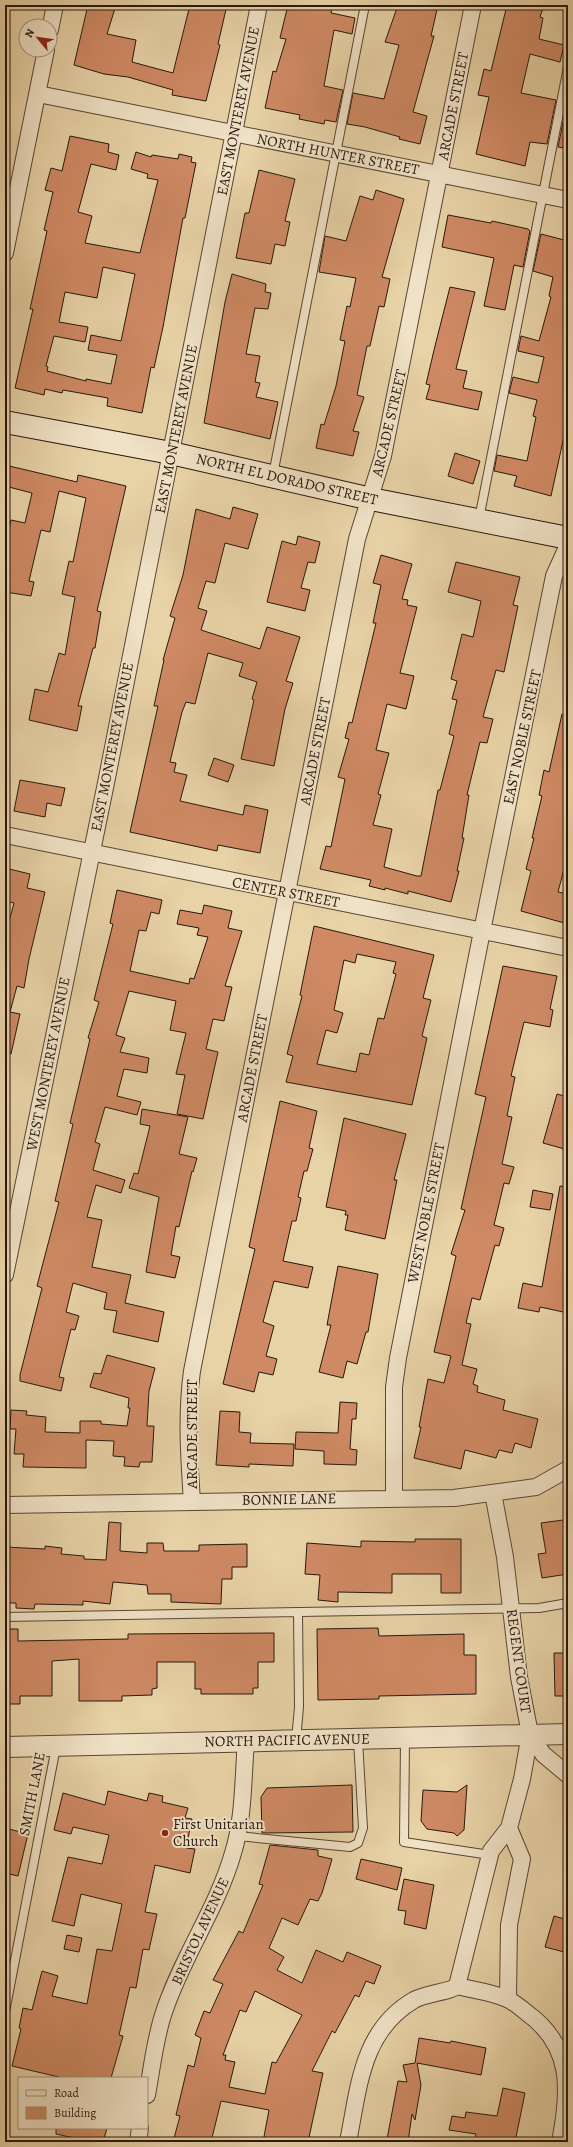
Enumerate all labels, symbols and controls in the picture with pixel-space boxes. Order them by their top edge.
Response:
north arrow [18,18,58,58]
street label: EAST MONTEREY AVENUE [212,25,264,197]
text: N [21,26,38,41]
street label: ARCADE STREET [433,50,473,163]
street label: NORTH HUNTER STREET [255,128,422,180]
street label: EAST MONTEREY AVENUE [150,343,202,515]
street label: ARCADE STREET [367,367,411,480]
street label: NORTH EL DORADO STREET [194,448,381,510]
street label: EAST MONTEREY AVENUE [86,661,138,833]
street label: EAST NOBLE STREET [498,667,546,806]
street label: ARCADE STREET [295,695,335,808]
street label: CENTER STREET [231,872,342,912]
street label: WEST MONTEREY AVENUE [21,975,75,1154]
street label: ARCADE STREET [232,1012,272,1125]
street label: WEST NOBLE STREET [402,1140,450,1286]
street label: ARCADE STREET [182,1378,202,1490]
street label: BONNIE LANE [242,1488,336,1510]
street label: REGENT COURT [502,1607,536,1715]
street label: NORTH PACIFIC AVENUE [204,1729,370,1751]
street label: SMITH LANE [14,1751,50,1837]
place label: First Unitarian Church [173,1814,264,1851]
marker: First Unitarian Church [160,1828,170,1838]
street label: BRISTOL AVENUE [166,1874,234,1988]
legend [18,2077,148,2129]
text: Road [54,2085,80,2101]
text: Building [54,2105,96,2121]

